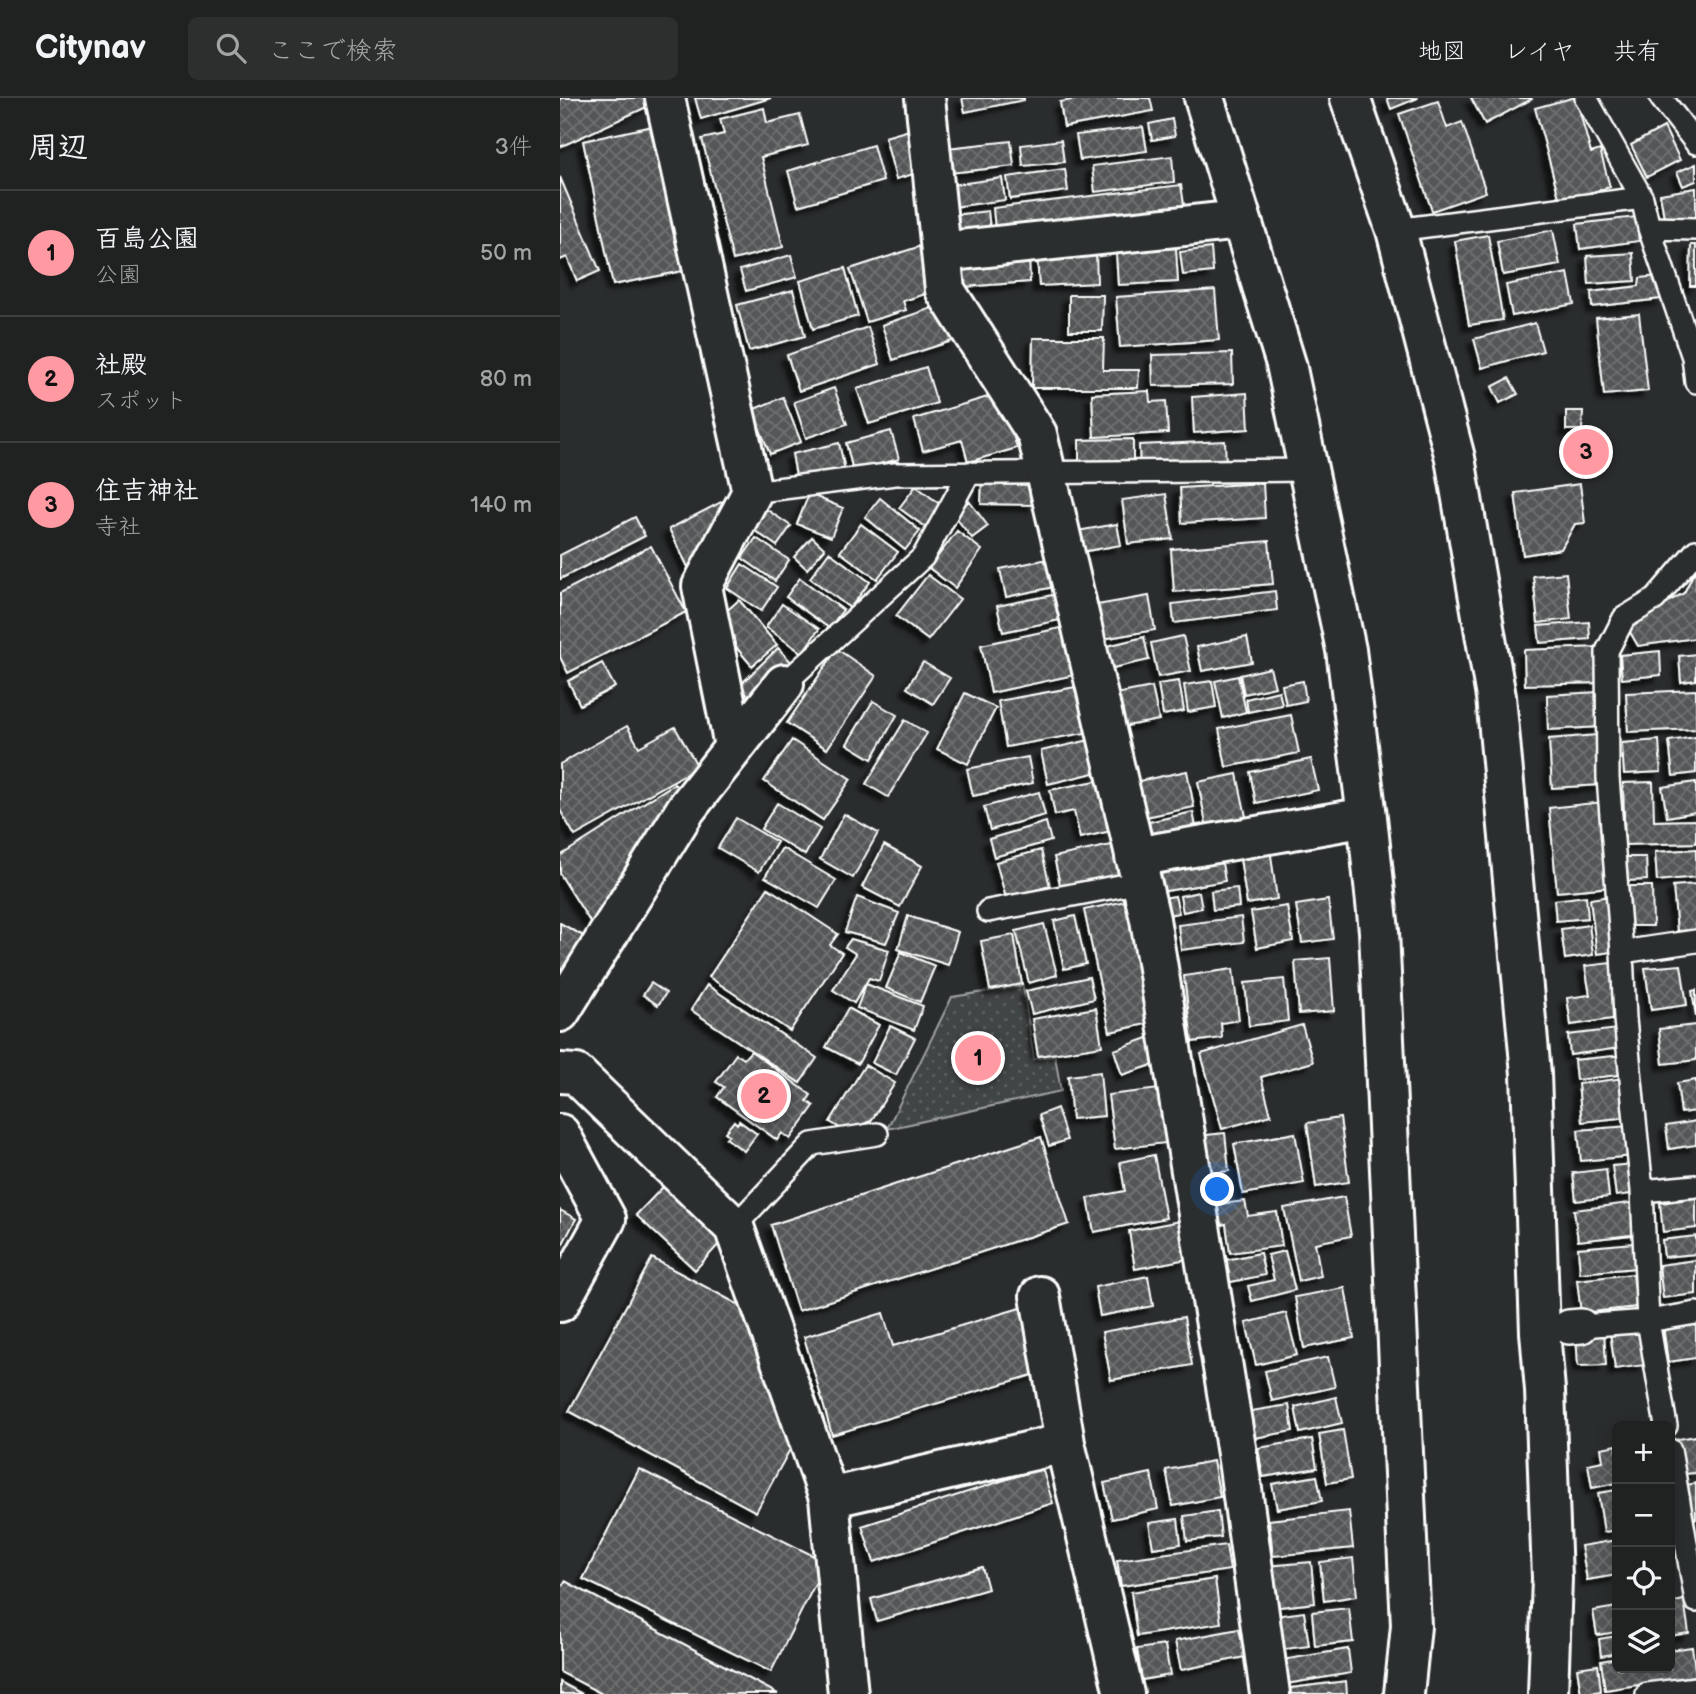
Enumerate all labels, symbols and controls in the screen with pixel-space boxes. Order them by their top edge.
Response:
search box [188,17,678,80]
text: Citynav [35,28,146,68]
icon: search [212,29,250,67]
text: ここで検索 [268,36,398,67]
text: 地図 [1418,37,1466,66]
text: レイヤ [1504,37,1575,66]
text: 共有 [1613,37,1661,66]
text: 周辺 [28,130,88,166]
text: 3件 [495,133,532,161]
text: 百島公園 [95,224,199,255]
text: 1 [46,239,56,267]
text: 50 m [480,239,532,267]
text: 公園 [95,261,141,289]
text: 社殿 [95,350,147,381]
text: 2 [44,365,58,393]
text: 80 m [480,365,532,393]
text: スポット [95,387,187,415]
pin: 3 [1563,426,1609,478]
text: 住吉神社 [95,476,199,507]
text: 3 [44,491,58,519]
text: 140 m [470,491,532,519]
text: 寺社 [95,513,141,541]
pin: 1 [955,1032,1001,1084]
pin: 2 [741,1070,787,1122]
your location [1200,1172,1234,1206]
map controls [1612,1421,1675,1673]
button: + [1612,1421,1675,1484]
button: − [1612,1484,1675,1547]
button: locate [1612,1547,1675,1610]
button: layers [1612,1610,1675,1673]

